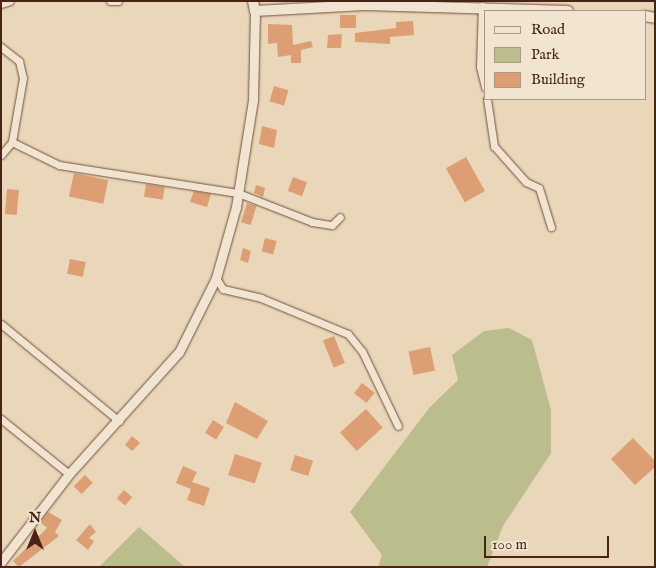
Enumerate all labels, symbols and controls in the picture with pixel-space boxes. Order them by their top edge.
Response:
legend [483,10,646,100]
text: Road [531,20,565,39]
text: Park [531,45,560,64]
text: Building [531,70,585,89]
north arrow [10,508,60,558]
text: N [29,509,41,527]
scale bar [486,526,611,558]
text: 100 m [492,535,527,554]

